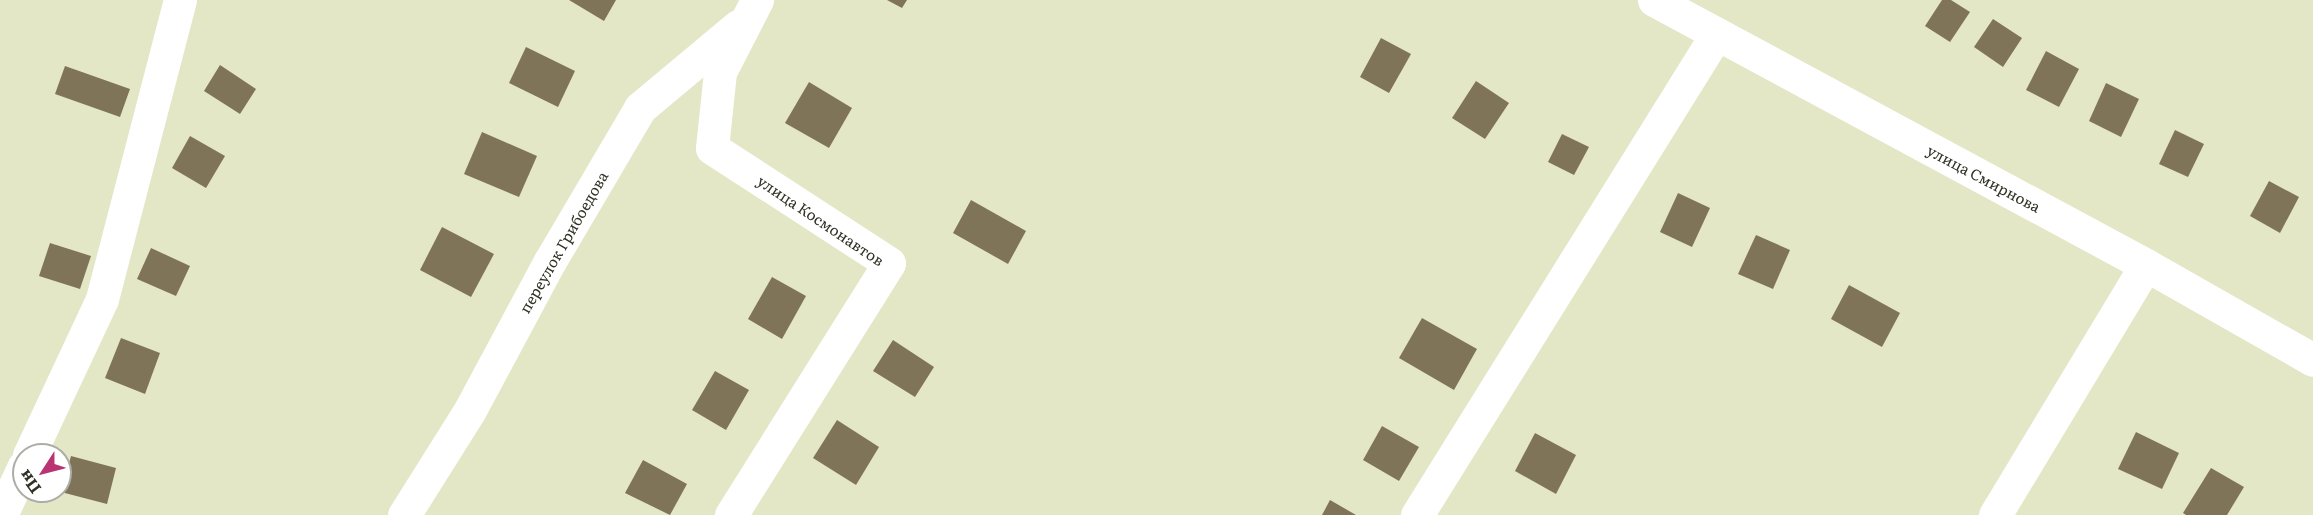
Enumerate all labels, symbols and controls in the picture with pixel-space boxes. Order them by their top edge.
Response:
street label: улица Смирнова [1924,141,2044,215]
street label: переулок Грибоедова [515,168,611,316]
street label: улица Космонавтов [754,171,888,269]
north arrow [12,443,72,503]
text: Пн [12,465,46,500]

